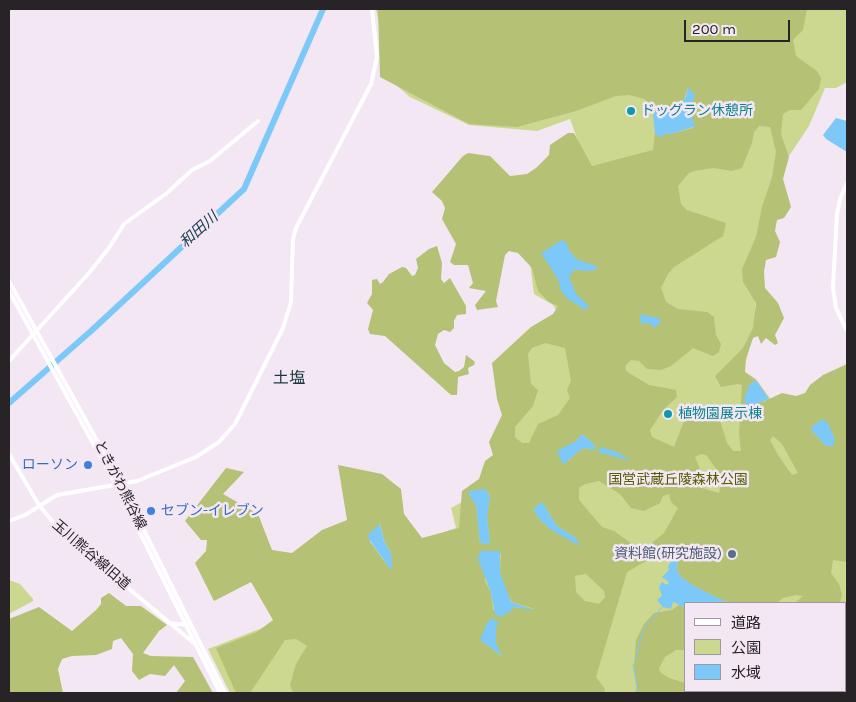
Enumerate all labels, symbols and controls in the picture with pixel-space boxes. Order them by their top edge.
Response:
scale bar [686,10,792,42]
text: 200 m [692,20,736,38]
place label: ドッグラン休憩所 [641,103,753,119]
marker: ドッグラン休憩所 [625,105,637,117]
water label: 和田川 [176,208,222,252]
district label: 土塩 [273,368,305,388]
place label: 植物園展示棟 [678,406,762,422]
marker: 植物園展示棟 [662,408,674,420]
street label: ときがわ熊谷線 [90,438,150,532]
place label: ローソン [22,457,78,473]
marker: ローソン [82,459,94,471]
park label: 国営武蔵丘陵森林公園 [608,472,748,488]
place label: セブン-イレブン [161,503,264,519]
marker: セブン-イレブン [145,505,157,517]
street label: 玉川熊谷線旧道 [49,517,133,593]
place label: 資料館(研究施設) [614,546,722,562]
marker: 資料館(研究施設) [726,548,738,560]
legend [684,602,846,692]
text: 道路 [731,614,761,632]
text: 公園 [731,639,761,657]
text: 水域 [731,664,761,682]

